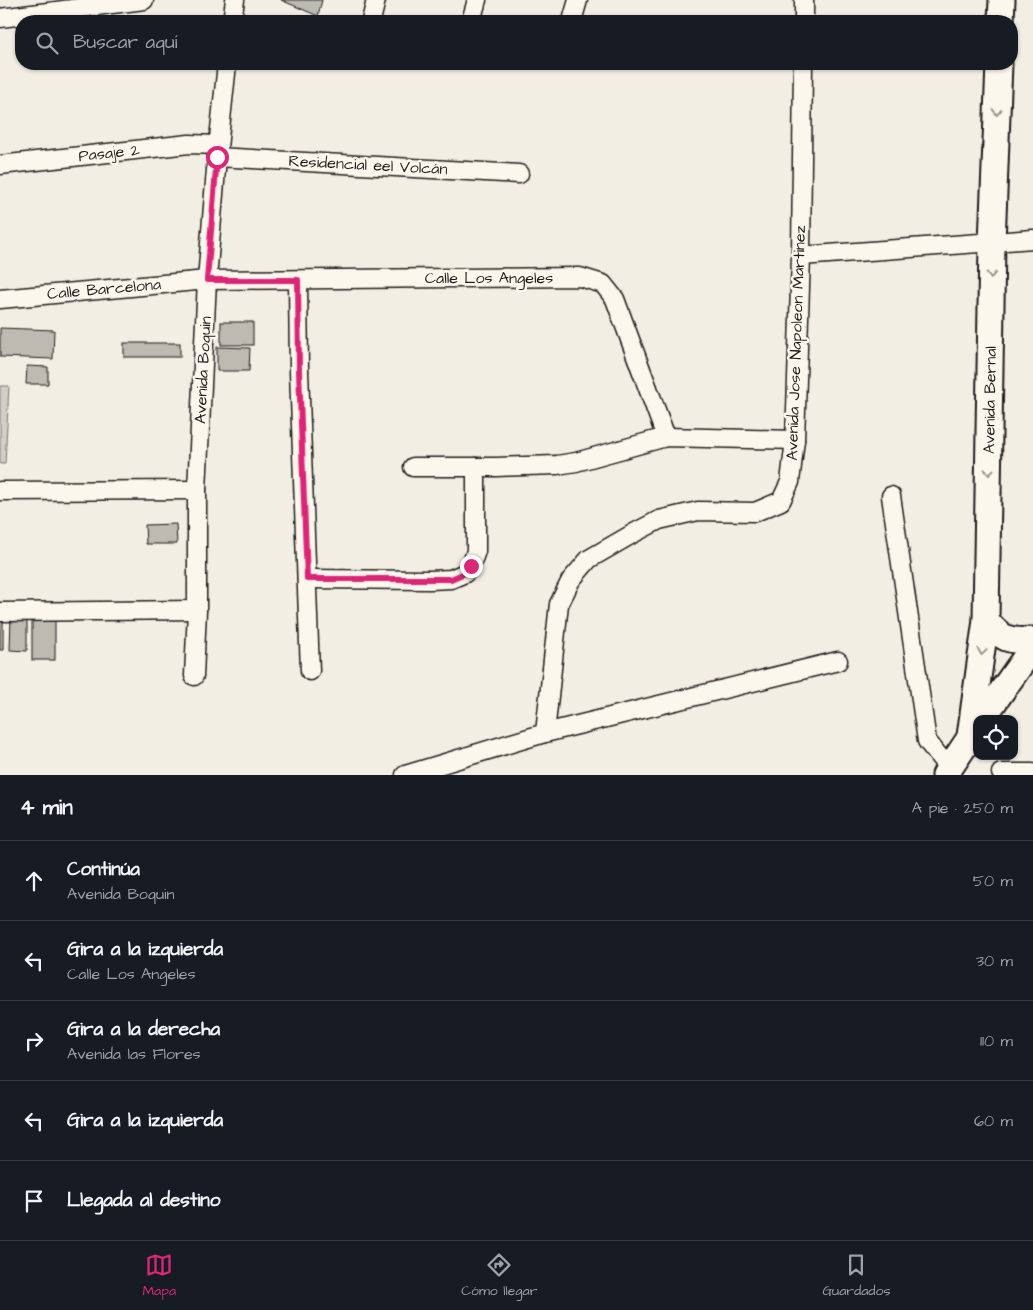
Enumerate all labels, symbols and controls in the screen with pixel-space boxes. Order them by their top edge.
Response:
search box [15,15,1018,70]
icon: search [33,29,61,57]
text: Buscar aquí [73,29,177,56]
one-way arrow [992,109,1003,117]
street label: Pasaje 2 [77,139,141,167]
route start [206,146,229,169]
street label: Residencial eel Volcán [288,150,448,180]
street label: Avenida Jose Napoleon Martinez [781,225,811,461]
street label: Calle Los Angeles [425,267,553,290]
one-way arrow [986,272,996,279]
street label: Calle Barcelona [46,273,162,305]
street label: Avenida Boquin [189,316,217,424]
street label: Avenida Bernal [978,346,1002,454]
one-way arrow [984,469,994,477]
route end [460,555,483,578]
one-way arrow [977,648,988,656]
map controls [973,715,1018,760]
button: locate [973,715,1018,760]
text: 4 min [20,793,73,822]
text: A pie · 250 m [912,797,1013,819]
text: Continúa [67,856,140,883]
icon: ahead [20,867,48,895]
text: 50 m [973,870,1013,892]
text: Avenida Boquin [67,883,175,905]
text: Gira a la izquierda [67,936,223,963]
icon: left [20,947,48,975]
text: 30 m [976,950,1013,972]
text: Calle Los Angeles [67,963,195,985]
text: Gira a la derecha [67,1016,220,1043]
icon: right [20,1027,48,1055]
text: 110 m [980,1030,1013,1052]
text: Avenida las Flores [67,1043,201,1065]
icon: left [20,1107,48,1135]
text: Gira a la izquierda [67,1107,223,1134]
text: 60 m [974,1110,1013,1132]
icon: arrive [20,1187,48,1215]
text: Llegada al destino [67,1187,220,1214]
tab: Mapa [143,1251,176,1301]
tab: Cómo llegar [461,1251,537,1301]
tab: Guardados [822,1251,890,1301]

